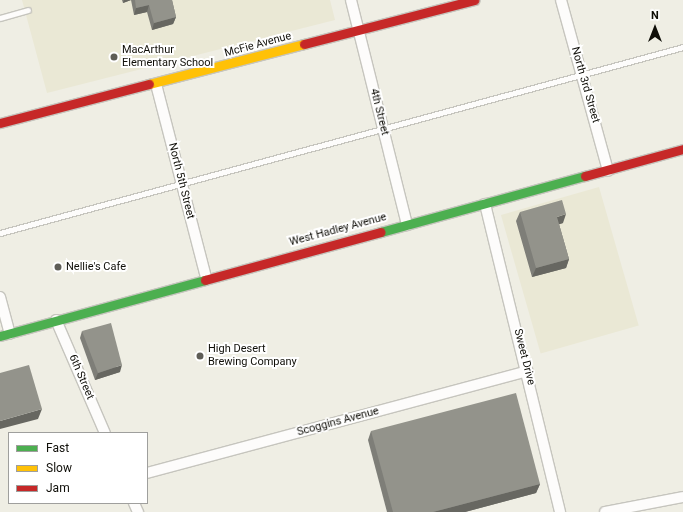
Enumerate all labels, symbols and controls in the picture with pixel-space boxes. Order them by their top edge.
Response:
north arrow [635,8,675,48]
text: N [651,9,659,22]
street label: McFie Avenue [223,30,293,60]
place label: MacArthur Elementary School [122,44,213,70]
street label: North 3rd Street [568,46,602,124]
marker: MacArthur Elementary School [109,52,119,62]
street label: 4th Street [367,87,391,137]
street label: North 5th Street [165,142,197,220]
street label: West Hadley Avenue [288,211,388,249]
place label: Nellie's Cafe [66,260,126,274]
marker: Nellie's Cafe [53,262,63,272]
street label: Sweet Drive [511,328,537,386]
place label: High Desert Brewing Company [208,343,297,369]
marker: High Desert Brewing Company [195,351,205,361]
street label: 6th Street [66,353,96,401]
street label: Scoggins Avenue [296,405,380,439]
legend [8,432,148,504]
text: Fast [46,441,69,455]
text: Slow [46,461,72,475]
text: Jam [46,481,70,495]

